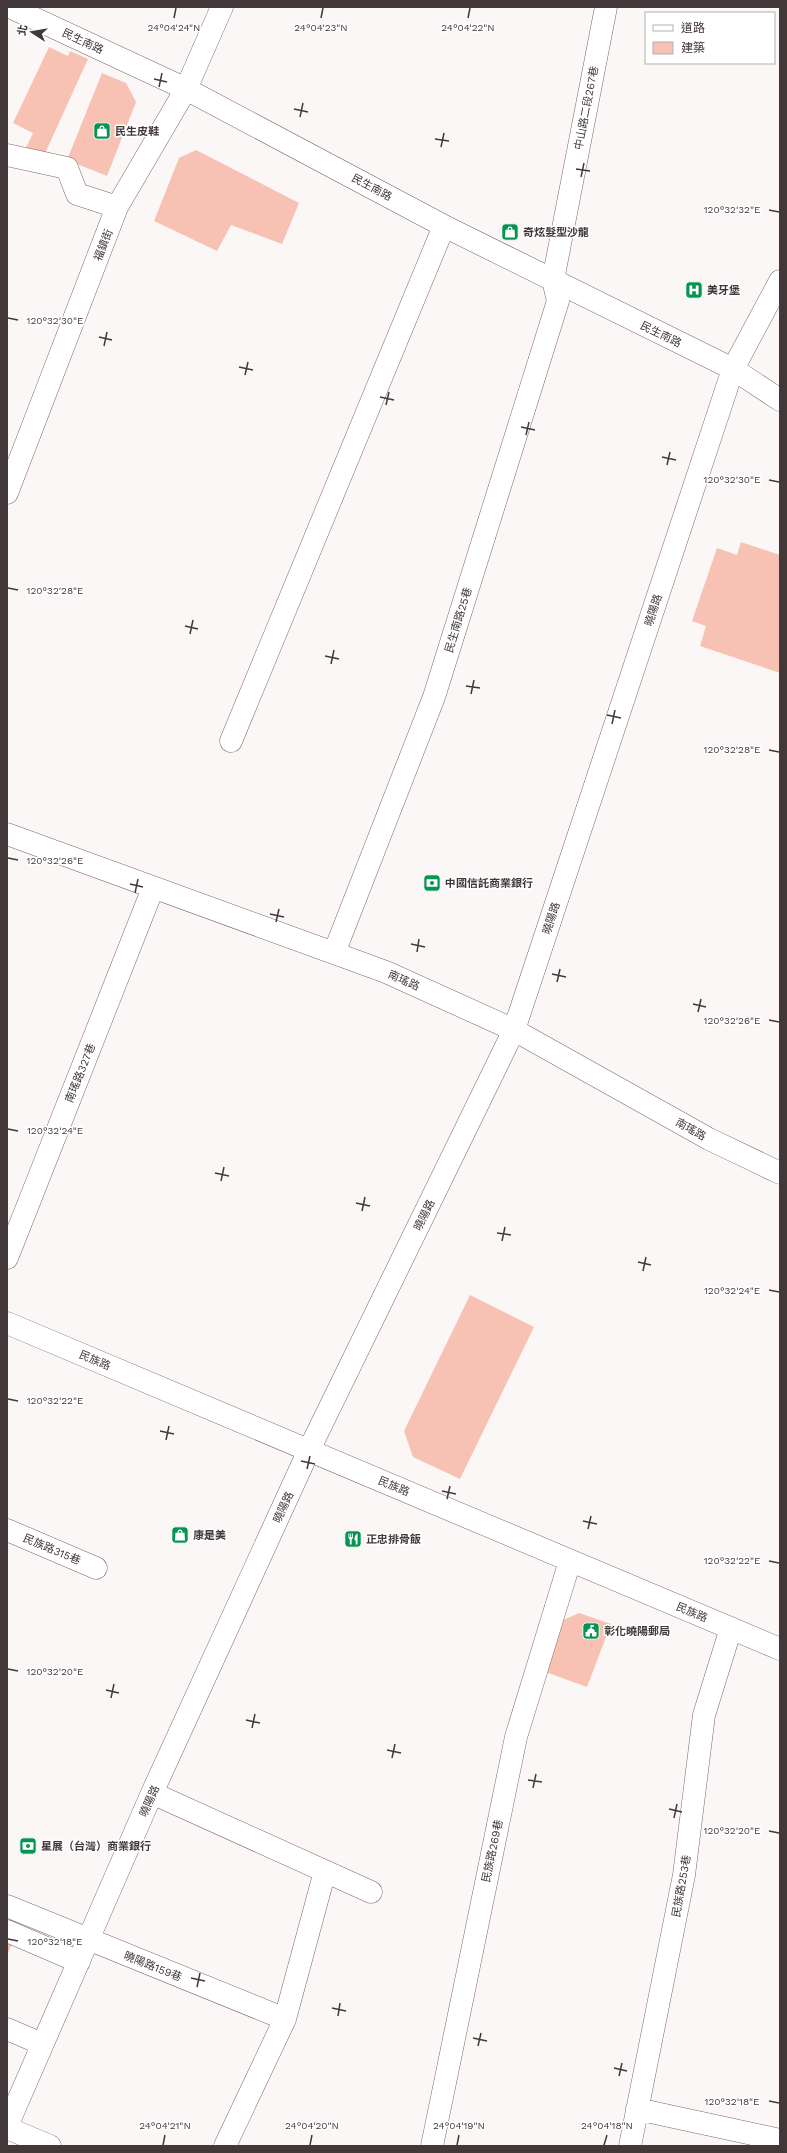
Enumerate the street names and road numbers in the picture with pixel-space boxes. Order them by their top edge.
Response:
street label: 民生南路 [60,26,105,57]
street label: 中山路二段267巷 [572,65,601,151]
street label: 民生南路 [349,171,394,204]
street label: 福鎮街 [91,227,115,263]
street label: 民生南路 [638,319,683,350]
street label: 民生南路25巷 [442,586,475,654]
street label: 曉陽路 [642,592,665,628]
street label: 曉陽路 [540,900,563,936]
street label: 南瑤路 [386,968,422,993]
street label: 南瑤路327巷 [63,1042,98,1105]
street label: 南瑤路 [673,1116,708,1143]
street label: 曉陽路 [411,1198,438,1233]
street label: 民族路 [77,1348,113,1373]
street label: 民族路 [376,1474,412,1499]
street label: 曉陽路 [271,1490,296,1525]
street label: 民族路315巷 [21,1532,82,1567]
street label: 民族路 [674,1600,710,1625]
street label: 曉陽路 [137,1783,162,1819]
street label: 民族路269巷 [479,1819,505,1884]
street label: 民族路253巷 [670,1854,693,1918]
street label: 曉陽路159巷 [122,1949,184,1984]

